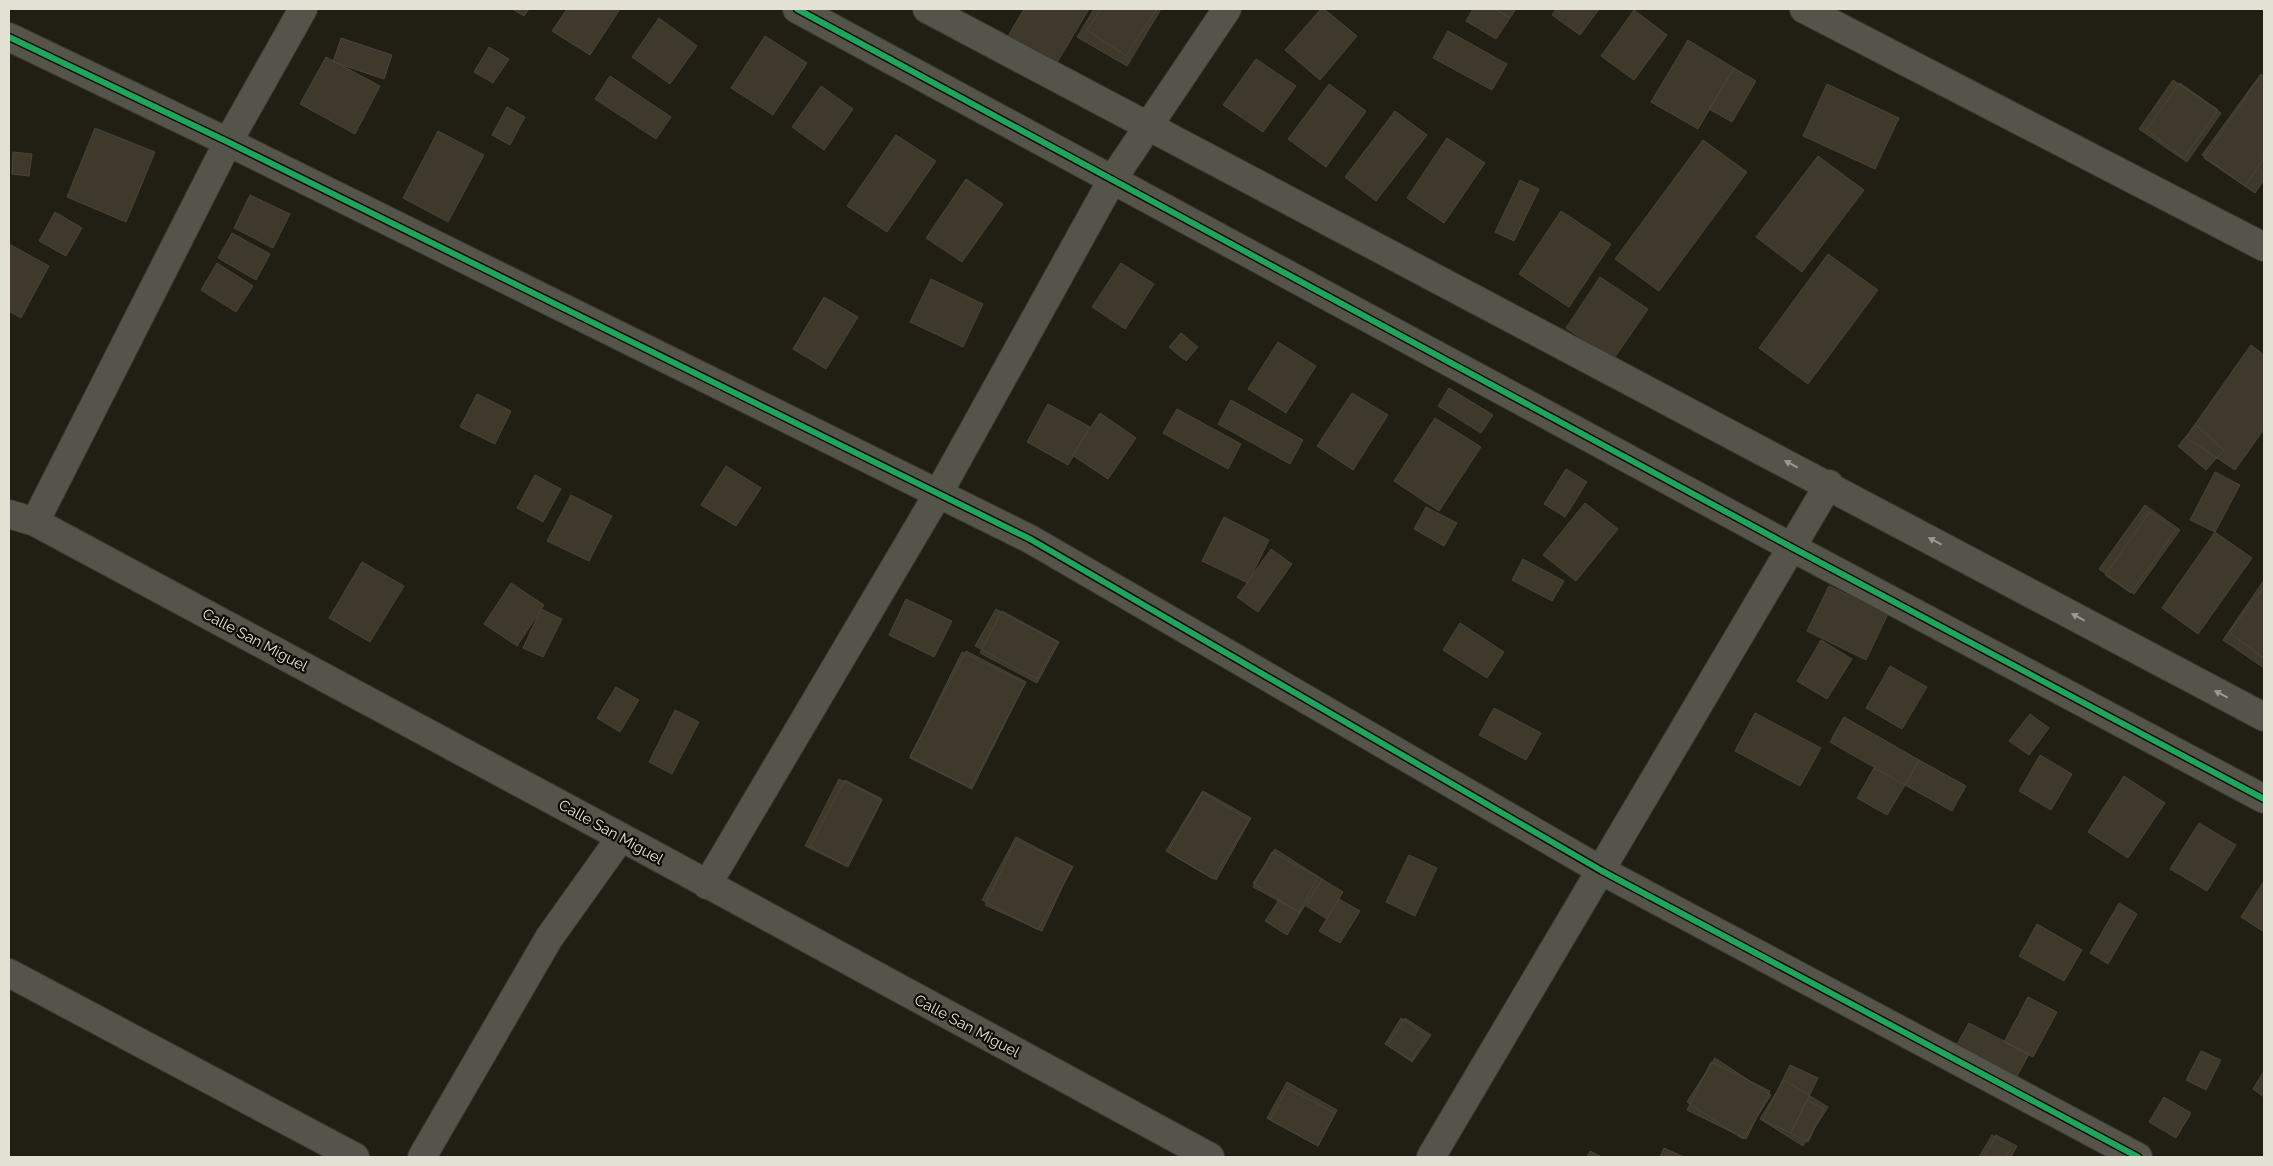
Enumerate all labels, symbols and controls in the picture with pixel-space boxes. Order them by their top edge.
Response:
one-way arrow [1784,460,1799,468]
one-way arrow [1927,537,1942,545]
street label: Calle San Miguel [199,605,312,676]
one-way arrow [2071,613,2085,622]
one-way arrow [2214,690,2229,698]
street label: Calle San Miguel [556,796,667,869]
street label: Calle San Miguel [911,991,1024,1062]

